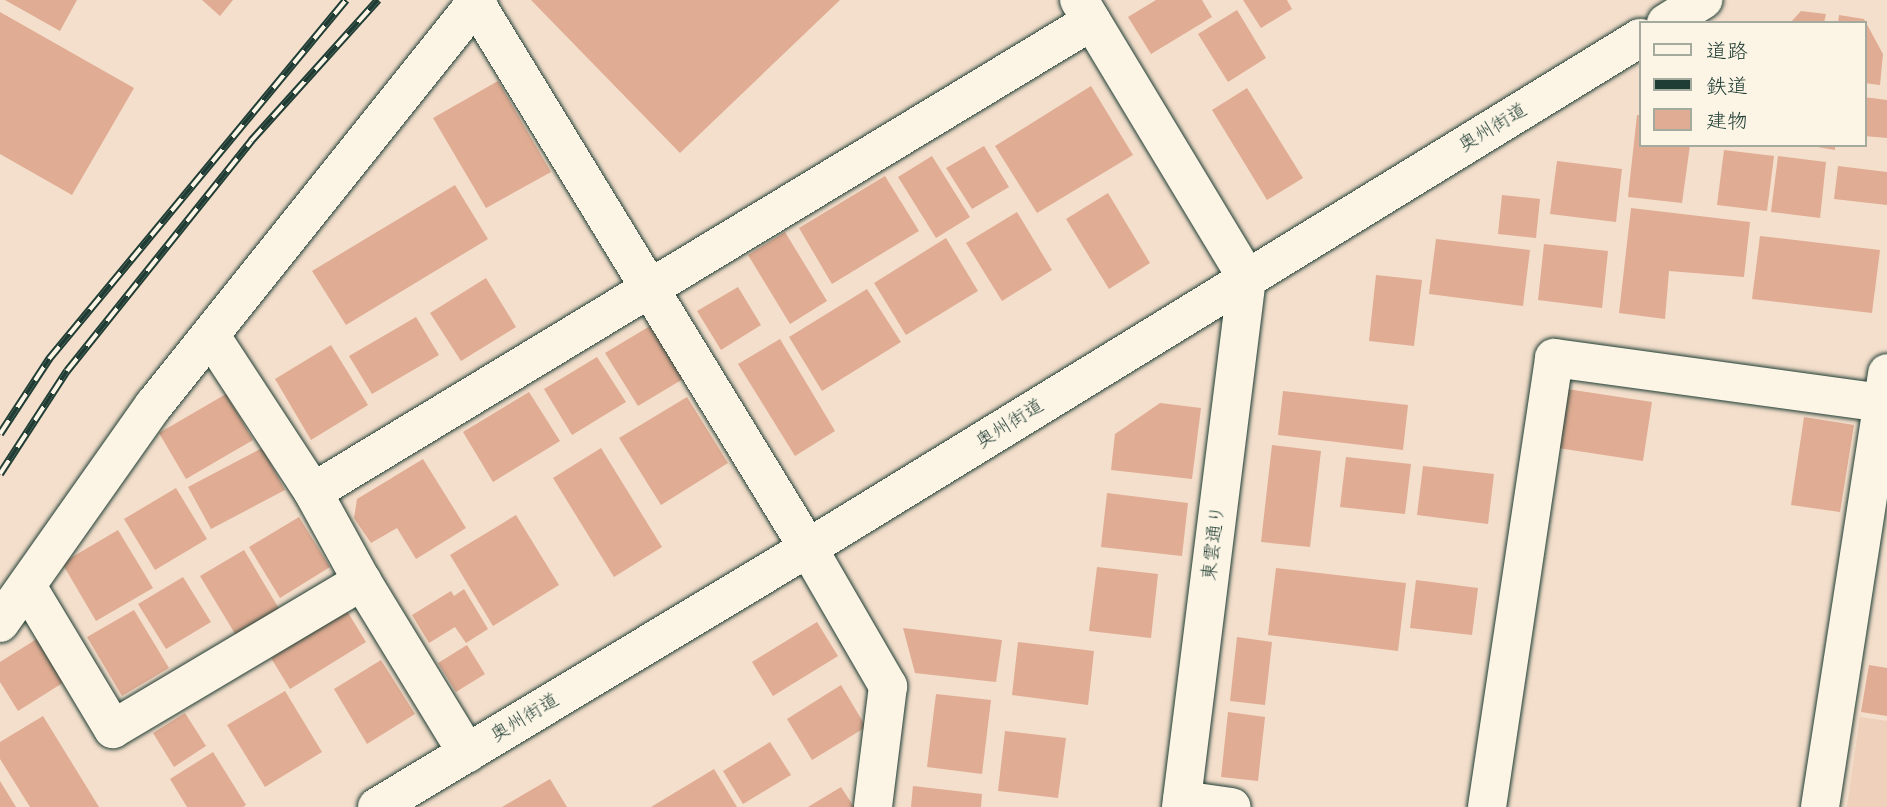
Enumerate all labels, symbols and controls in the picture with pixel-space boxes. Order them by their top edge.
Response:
legend [1638,21,1866,147]
text: 道路 [1706,38,1748,65]
text: 鉄道 [1706,73,1748,100]
street label: 奥州街道 [1455,99,1531,157]
text: 建物 [1706,108,1748,135]
street label: 奥州街道 [972,394,1048,454]
street label: 東雲通り [1198,504,1230,582]
street label: 奥州街道 [487,689,563,747]

